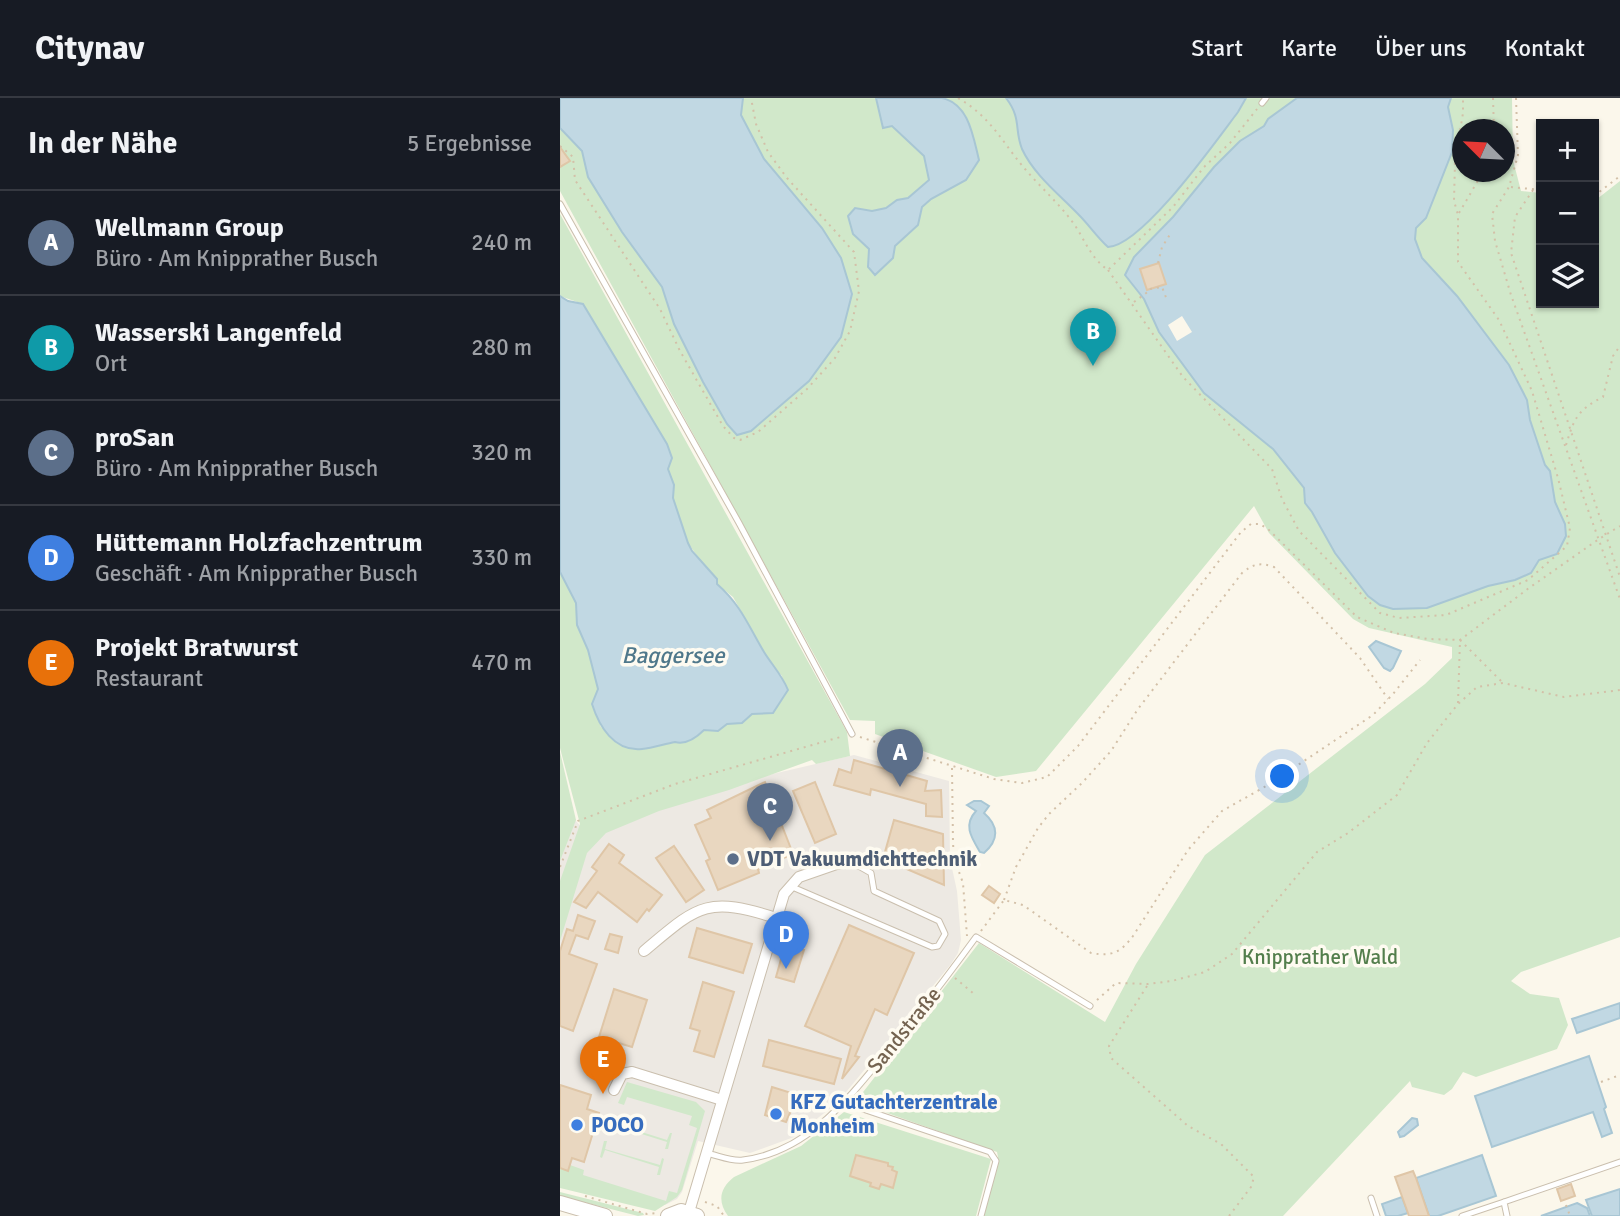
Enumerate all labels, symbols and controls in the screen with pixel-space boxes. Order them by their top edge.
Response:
text: Citynav [35,28,144,69]
text: Start [1191,33,1243,63]
text: Karte [1281,33,1337,63]
text: Über uns [1375,33,1467,63]
text: Kontakt [1505,33,1585,63]
north arrow [1452,119,1515,182]
map controls [1536,119,1599,308]
button: + [1536,119,1599,182]
text: In der Nähe [28,125,177,162]
text: 5 Ergebnisse [407,129,532,158]
button: − [1536,182,1599,245]
text: Wellmann Group [95,212,284,244]
text: A [44,228,58,257]
text: 240 m [471,228,532,257]
text: Büro · Am Knipprather Busch [95,244,378,273]
button: layers [1536,245,1599,308]
pin: B [1070,308,1116,366]
text: Wasserski Langenfeld [95,317,342,349]
text: B [44,333,58,362]
text: 280 m [471,333,532,362]
text: Ort [95,349,127,378]
text: proSan [95,422,175,454]
text: C [44,438,58,467]
text: 320 m [471,438,532,467]
text: Büro · Am Knipprather Busch [95,454,378,483]
text: Hüttemann Holzfachzentrum [95,527,422,559]
text: D [43,543,59,572]
text: 330 m [471,543,532,572]
text: Geschäft · Am Knipprather Busch [95,559,418,588]
text: Projekt Bratwurst [95,632,298,664]
water label: Baggersee [622,641,726,670]
text: E [44,648,58,677]
text: 470 m [471,648,532,677]
text: Restaurant [95,664,203,693]
pin: A [877,729,923,787]
your location [1265,759,1299,793]
pin: C [747,783,793,841]
place label: VDT Vakuumdichttechnik [747,846,977,872]
marker: VDT Vakuumdichttechnik [725,851,741,867]
pin: D [763,911,809,969]
park label: Knipprather Wald [1242,944,1398,970]
street label: Sandstraße [861,982,947,1078]
pin: E [580,1036,626,1094]
place label: KFZ Gutachterzentrale Monheim [790,1089,998,1139]
marker: KFZ Gutachterzentrale Monheim [768,1106,784,1122]
place label: POCO [591,1112,644,1138]
marker: POCO [569,1117,585,1133]

